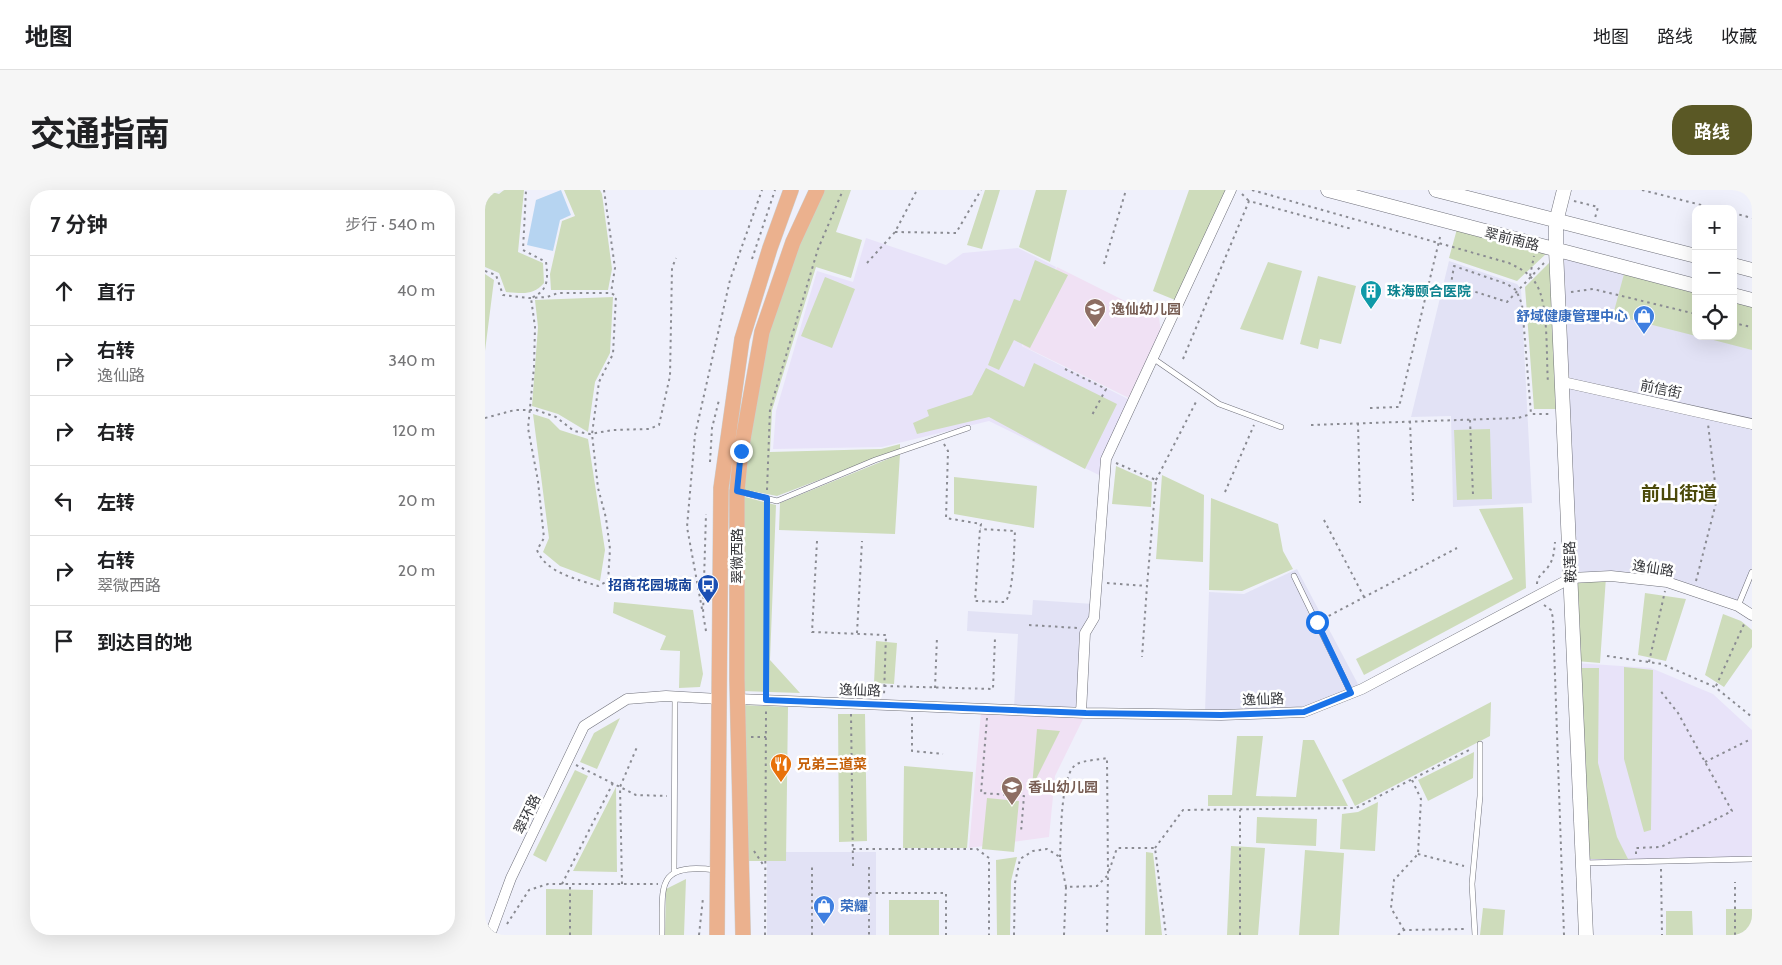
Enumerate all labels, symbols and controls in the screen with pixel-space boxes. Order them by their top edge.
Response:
text: 地图 [25,22,73,51]
text: 地图 [1593,26,1629,48]
text: 路线 [1657,26,1693,48]
text: 收藏 [1721,26,1757,48]
button: 路线 [1672,105,1752,155]
text: 交通指南 [30,112,170,155]
map controls [1692,205,1737,340]
button: + [1692,205,1737,250]
text: 7 分钟 [50,212,107,237]
text: 步行 · 540 m [345,215,435,234]
street label: 翠前南路 [1483,223,1541,255]
button: − [1692,250,1737,295]
icon: ahead [50,277,78,305]
building icon: 珠海颐合医院 [1359,279,1383,310]
text: 直行 [97,281,135,304]
text: 40 m [397,281,435,300]
place label: 珠海颐合医院 [1387,282,1471,300]
button: locate [1692,295,1737,340]
school or university icon: 逸仙幼儿园 [1083,297,1107,328]
place label: 逸仙幼儿园 [1111,300,1181,318]
shop icon: 舒域健康管理中心 [1632,304,1656,335]
place label: 舒域健康管理中心 [1516,307,1628,325]
text: 右转 [97,339,135,362]
icon: right [50,347,78,375]
text: 340 m [388,351,435,370]
text: 逸仙路 [97,366,145,385]
street label: 前信街 [1639,376,1683,402]
icon: right [50,417,78,445]
text: 右转 [97,421,135,444]
text: 120 m [393,421,435,440]
route end [730,440,753,463]
district label: 前山街道 [1641,482,1717,505]
icon: left [50,487,78,515]
text: 左转 [97,491,135,514]
text: 20 m [398,491,435,510]
street label: 翠微西路 [728,528,746,584]
street label: 鞍莲路 [1560,541,1580,583]
text: 右转 [97,549,135,572]
street label: 逸仙路 [1631,556,1675,580]
icon: right [50,557,78,585]
text: 20 m [398,561,435,580]
bus stop icon: 招商花园城南 [696,573,720,604]
text: 翠微西路 [97,576,161,595]
place label: 招商花园城南 [608,576,692,594]
route start [1306,611,1329,634]
icon: arrive [50,627,78,655]
text: 到达目的地 [97,631,192,654]
street label: 逸仙路 [839,680,881,700]
street label: 逸仙路 [1242,689,1284,709]
restaurant icon: 兄弟三道菜 [769,752,793,783]
place label: 兄弟三道菜 [797,755,867,773]
school or university icon: 香山幼儿园 [1000,775,1024,806]
place label: 香山幼儿园 [1028,778,1098,796]
street label: 翠环路 [510,791,544,837]
shop icon: 荣耀 [812,894,836,925]
place label: 荣耀 [840,897,868,915]

